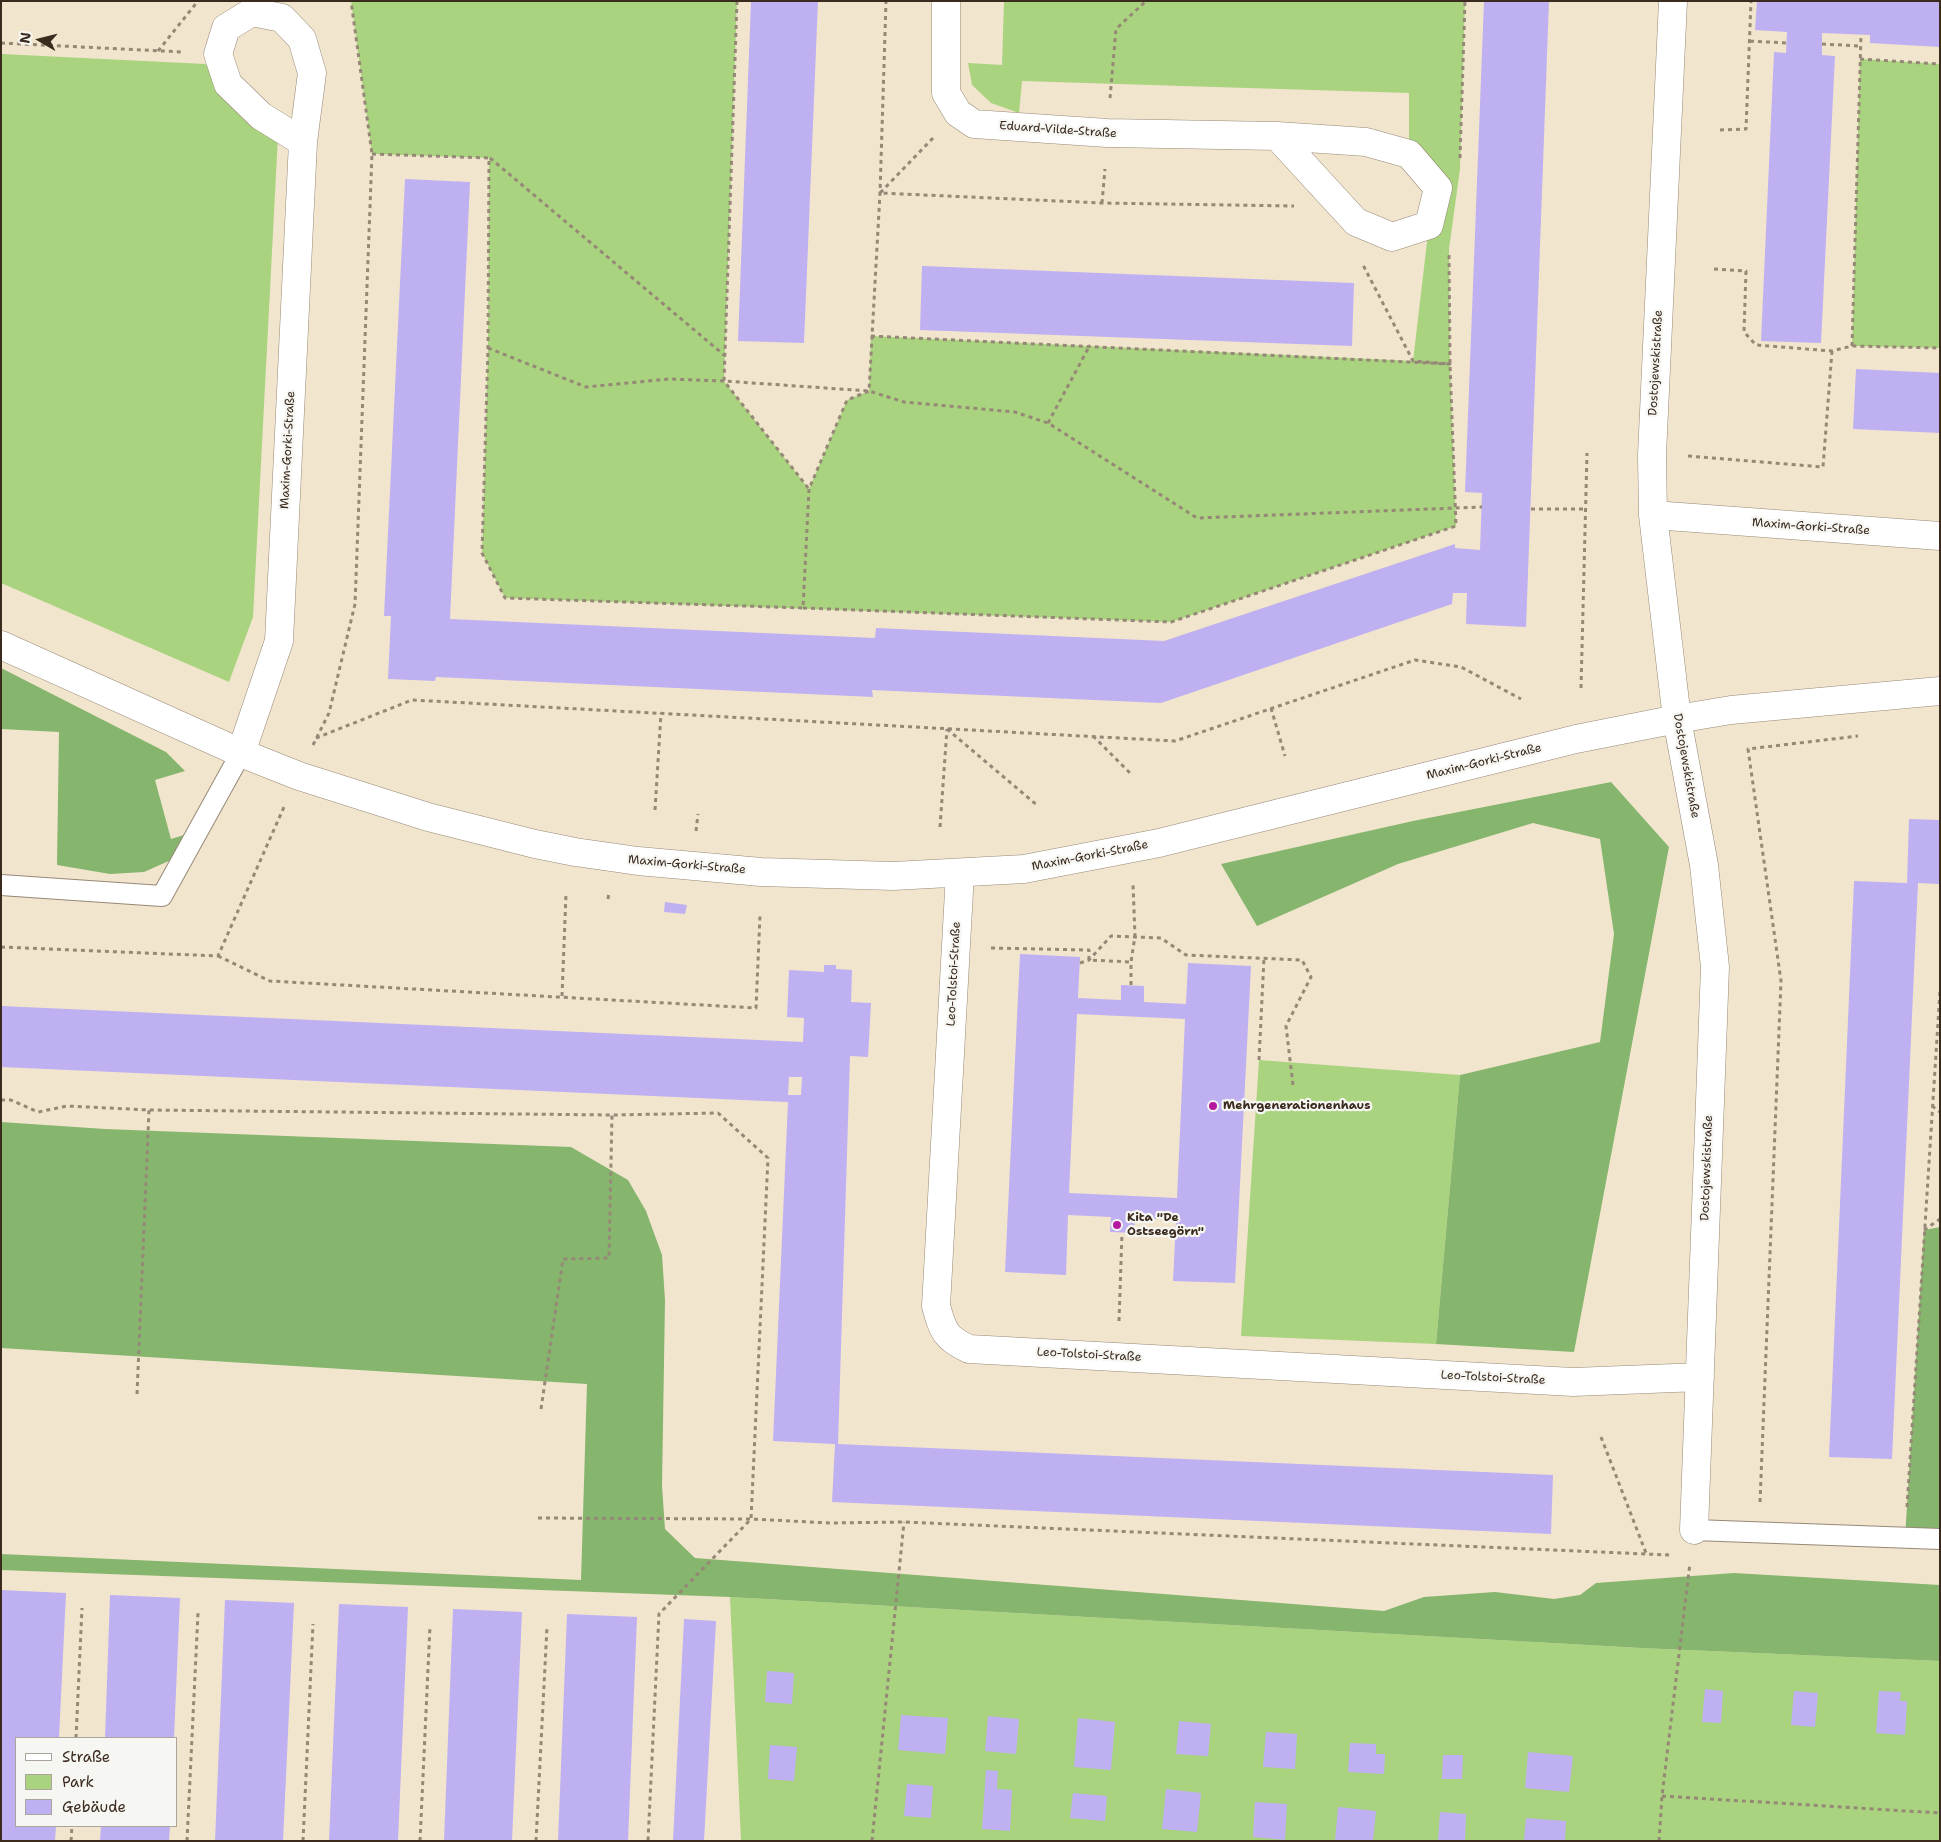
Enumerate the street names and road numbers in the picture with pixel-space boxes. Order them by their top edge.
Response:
street label: Eduard-Vilde-Straße [999,119,1117,141]
street label: Dostojewskistraße [1646,310,1666,416]
street label: Maxim-Gorki-Straße [278,391,298,509]
street label: Maxim-Gorki-Straße [1752,516,1870,538]
street label: Dostojewskistraße [1670,713,1702,819]
street label: Maxim-Gorki-Straße [1425,741,1543,783]
street label: Maxim-Gorki-Straße [1031,838,1149,874]
street label: Maxim-Gorki-Straße [627,853,747,877]
street label: Leo-Tolstoi-Straße [944,921,964,1027]
street label: Dostojewskistraße [1698,1115,1716,1221]
street label: Leo-Tolstoi-Straße [1036,1345,1142,1365]
street label: Leo-Tolstoi-Straße [1440,1368,1546,1388]

